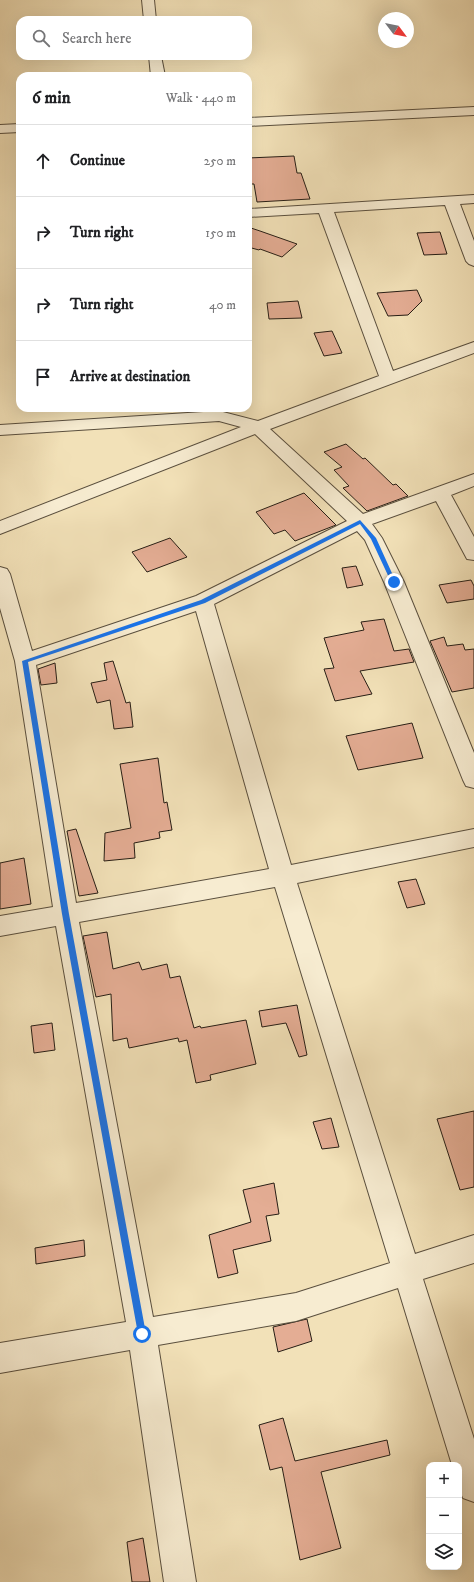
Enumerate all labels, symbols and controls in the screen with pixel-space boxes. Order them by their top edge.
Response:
north arrow [378,12,414,48]
search box [16,16,252,60]
icon: search [30,27,52,49]
text: Search here [62,29,131,48]
text: 6 min [32,87,71,109]
text: Walk · 440 m [166,90,236,106]
icon: ahead [32,150,54,172]
text: Continue [70,151,125,170]
text: 250 m [204,153,236,169]
icon: right [32,222,54,244]
text: Turn right [70,223,133,242]
text: 150 m [205,225,236,241]
icon: right [32,294,54,316]
text: Turn right [70,295,133,314]
text: 40 m [209,297,236,313]
icon: arrive [32,366,54,388]
text: Arrive at destination [70,367,190,386]
route end [385,573,403,591]
route start [133,1325,151,1343]
map controls [426,1462,462,1570]
button: + [426,1462,462,1498]
button: − [426,1498,462,1534]
button: layers [426,1534,462,1570]

